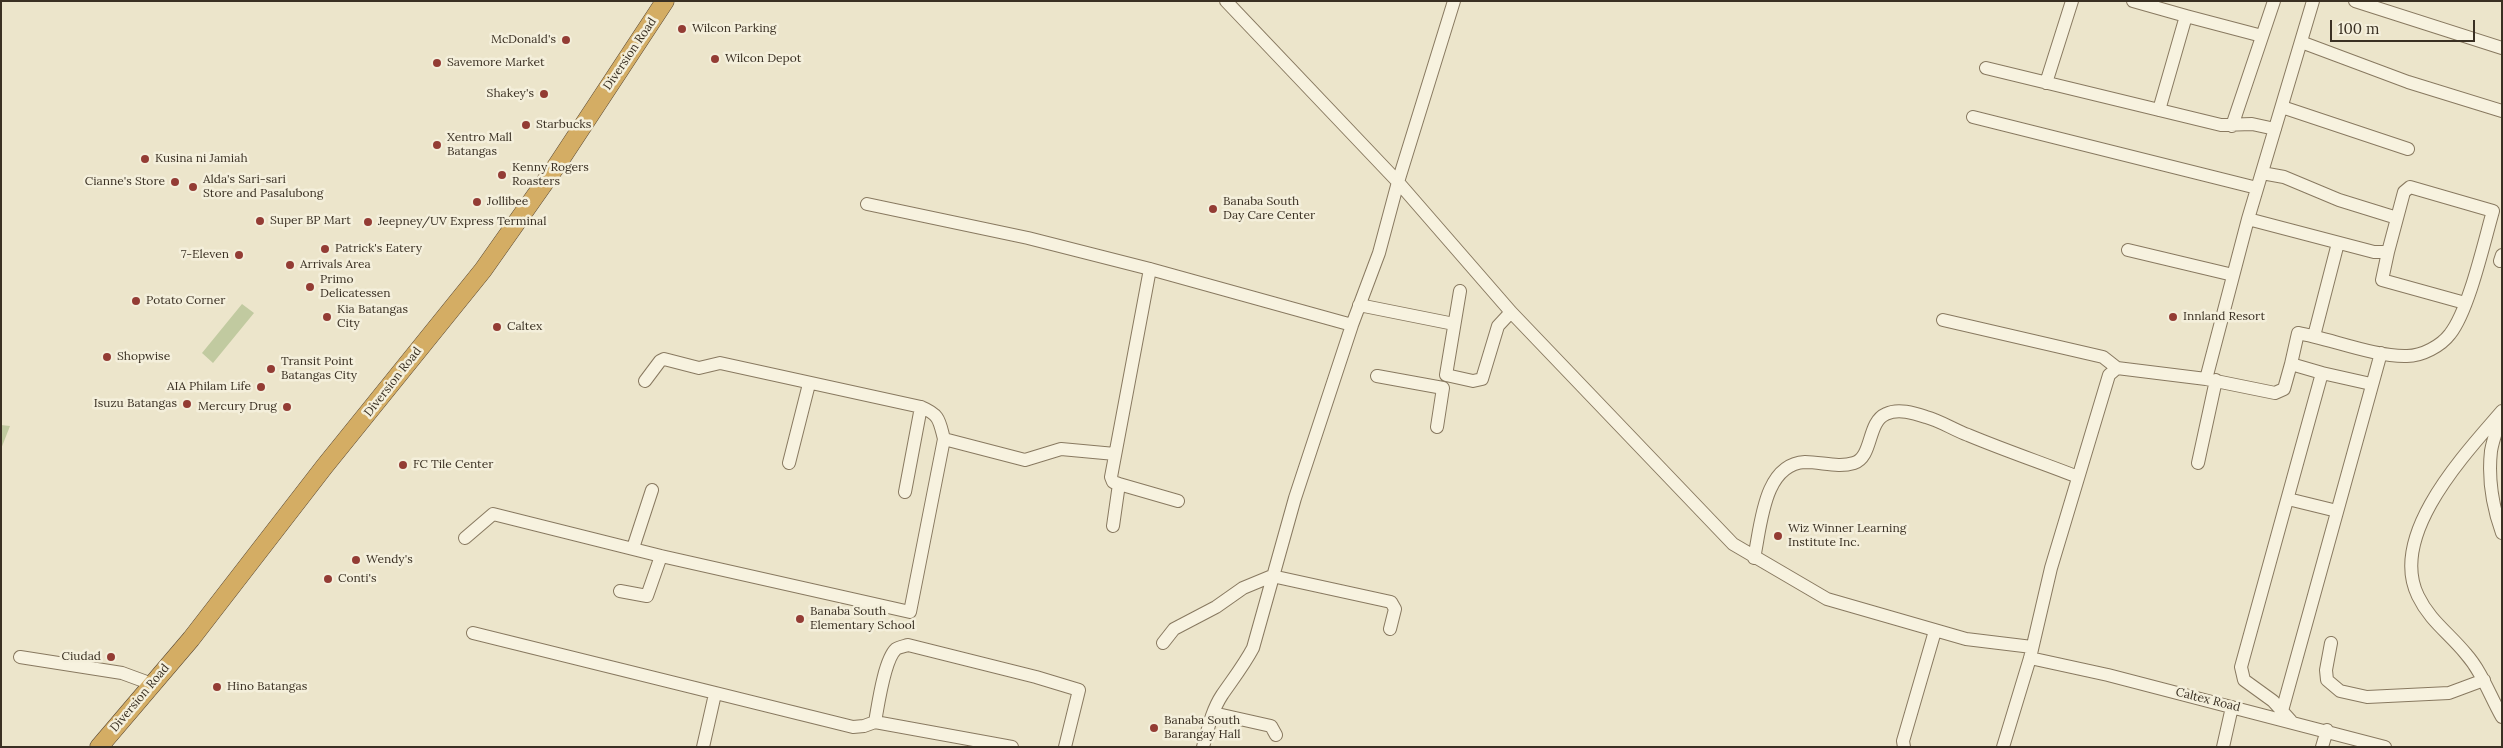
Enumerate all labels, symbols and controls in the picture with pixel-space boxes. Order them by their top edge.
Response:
scale bar [2333,10,2478,42]
street label: Diversion Road [600,15,660,93]
text: 100 m [2338,19,2379,38]
place label: Wilcon Parking [692,22,776,36]
marker: Wilcon Parking [676,23,688,35]
place label: McDonald's [491,33,556,47]
marker: McDonald's [560,34,572,46]
place label: Wilcon Depot [725,52,801,66]
marker: Wilcon Depot [709,53,721,65]
place label: Savemore Market [447,56,545,70]
marker: Savemore Market [431,57,443,69]
place label: Shakey's [487,87,534,101]
marker: Shakey's [538,88,550,100]
place label: Starbucks [536,118,591,132]
marker: Starbucks [520,119,532,131]
place label: Xentro Mall Batangas [447,131,512,159]
marker: Xentro Mall Batangas [431,139,443,151]
place label: Kusina ni Jamiah [155,152,248,166]
marker: Kusina ni Jamiah [139,153,151,165]
place label: Kenny Rogers Roasters [512,161,589,189]
marker: Kenny Rogers Roasters [496,169,508,181]
place label: Alda's Sari-sari Store and Pasalubong [203,173,323,201]
place label: Cianne's Store [85,175,165,189]
marker: Cianne's Store [169,176,181,188]
marker: Alda's Sari-sari Store and Pasalubong [187,181,199,193]
place label: Jollibee [487,195,528,209]
place label: Banaba South Day Care Center [1223,195,1315,223]
marker: Jollibee [471,196,483,208]
marker: Banaba South Day Care Center [1207,203,1219,215]
place label: Super BP Mart [270,214,351,228]
marker: Super BP Mart [254,215,266,227]
place label: Jeepney/UV Express Terminal [378,215,547,229]
marker: Jeepney/UV Express Terminal [362,216,374,228]
place label: Patrick's Eatery [335,242,422,256]
marker: Patrick's Eatery [319,243,331,255]
place label: 7-Eleven [181,248,229,262]
marker: 7-Eleven [233,249,245,261]
place label: Arrivals Area [300,258,371,272]
marker: Arrivals Area [284,259,296,271]
place label: Primo Delicatessen [320,273,391,301]
marker: Primo Delicatessen [304,281,316,293]
place label: Potato Corner [146,294,225,308]
marker: Potato Corner [130,295,142,307]
place label: Kia Batangas City [337,303,408,331]
place label: Innland Resort [2183,310,2265,324]
marker: Kia Batangas City [321,311,333,323]
marker: Innland Resort [2167,311,2179,323]
place label: Caltex [507,320,542,334]
marker: Caltex [491,321,503,333]
street label: Diversion Road [361,344,425,420]
place label: Shopwise [117,350,170,364]
marker: Shopwise [101,351,113,363]
place label: Transit Point Batangas City [281,355,357,383]
marker: Transit Point Batangas City [265,363,277,375]
place label: AIA Philam Life [167,380,251,394]
marker: AIA Philam Life [255,381,267,393]
place label: Isuzu Batangas [94,397,177,411]
marker: Isuzu Batangas [181,398,193,410]
place label: Mercury Drug [198,400,277,414]
marker: Mercury Drug [281,401,293,413]
place label: FC Tile Center [413,458,493,472]
marker: FC Tile Center [397,459,409,471]
place label: Wiz Winner Learning Institute Inc. [1788,522,1906,550]
marker: Wiz Winner Learning Institute Inc. [1772,530,1784,542]
place label: Wendy's [366,553,413,567]
marker: Wendy's [350,554,362,566]
place label: Conti's [338,572,377,586]
marker: Conti's [322,573,334,585]
place label: Banaba South Elementary School [810,605,915,633]
marker: Banaba South Elementary School [794,613,806,625]
place label: Ciudad [62,650,101,664]
marker: Ciudad [105,651,117,663]
street label: Diversion Road [107,661,173,735]
place label: Hino Batangas [227,680,307,694]
marker: Hino Batangas [211,681,223,693]
street label: Caltex Road [2174,685,2242,715]
place label: Banaba South Barangay Hall [1164,714,1240,742]
marker: Banaba South Barangay Hall [1148,722,1160,734]

